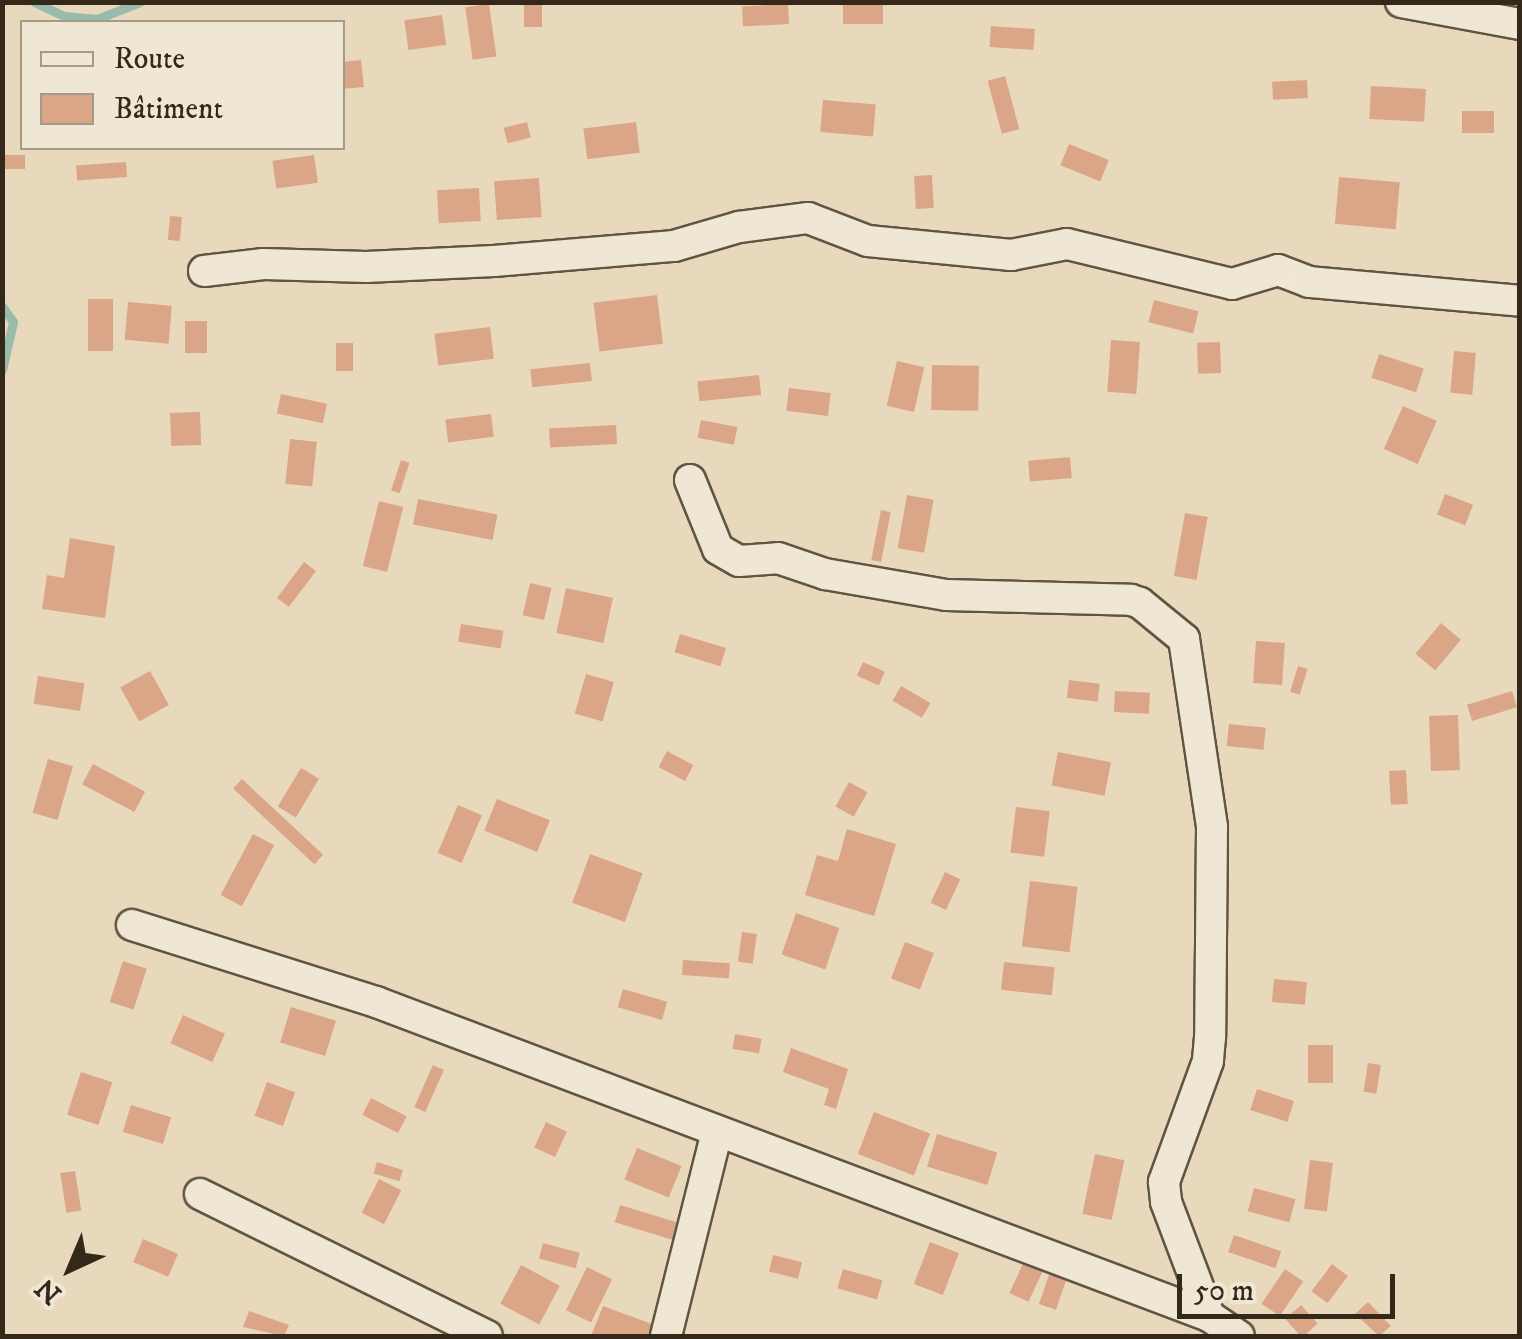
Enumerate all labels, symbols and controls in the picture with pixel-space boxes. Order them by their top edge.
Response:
legend [20,20,345,150]
text: Route [114,41,185,78]
text: Bâtiment [114,91,223,128]
north arrow [20,1219,120,1319]
scale bar [1182,1254,1400,1316]
text: N [28,1270,69,1312]
text: 50 m [1194,1273,1254,1310]

